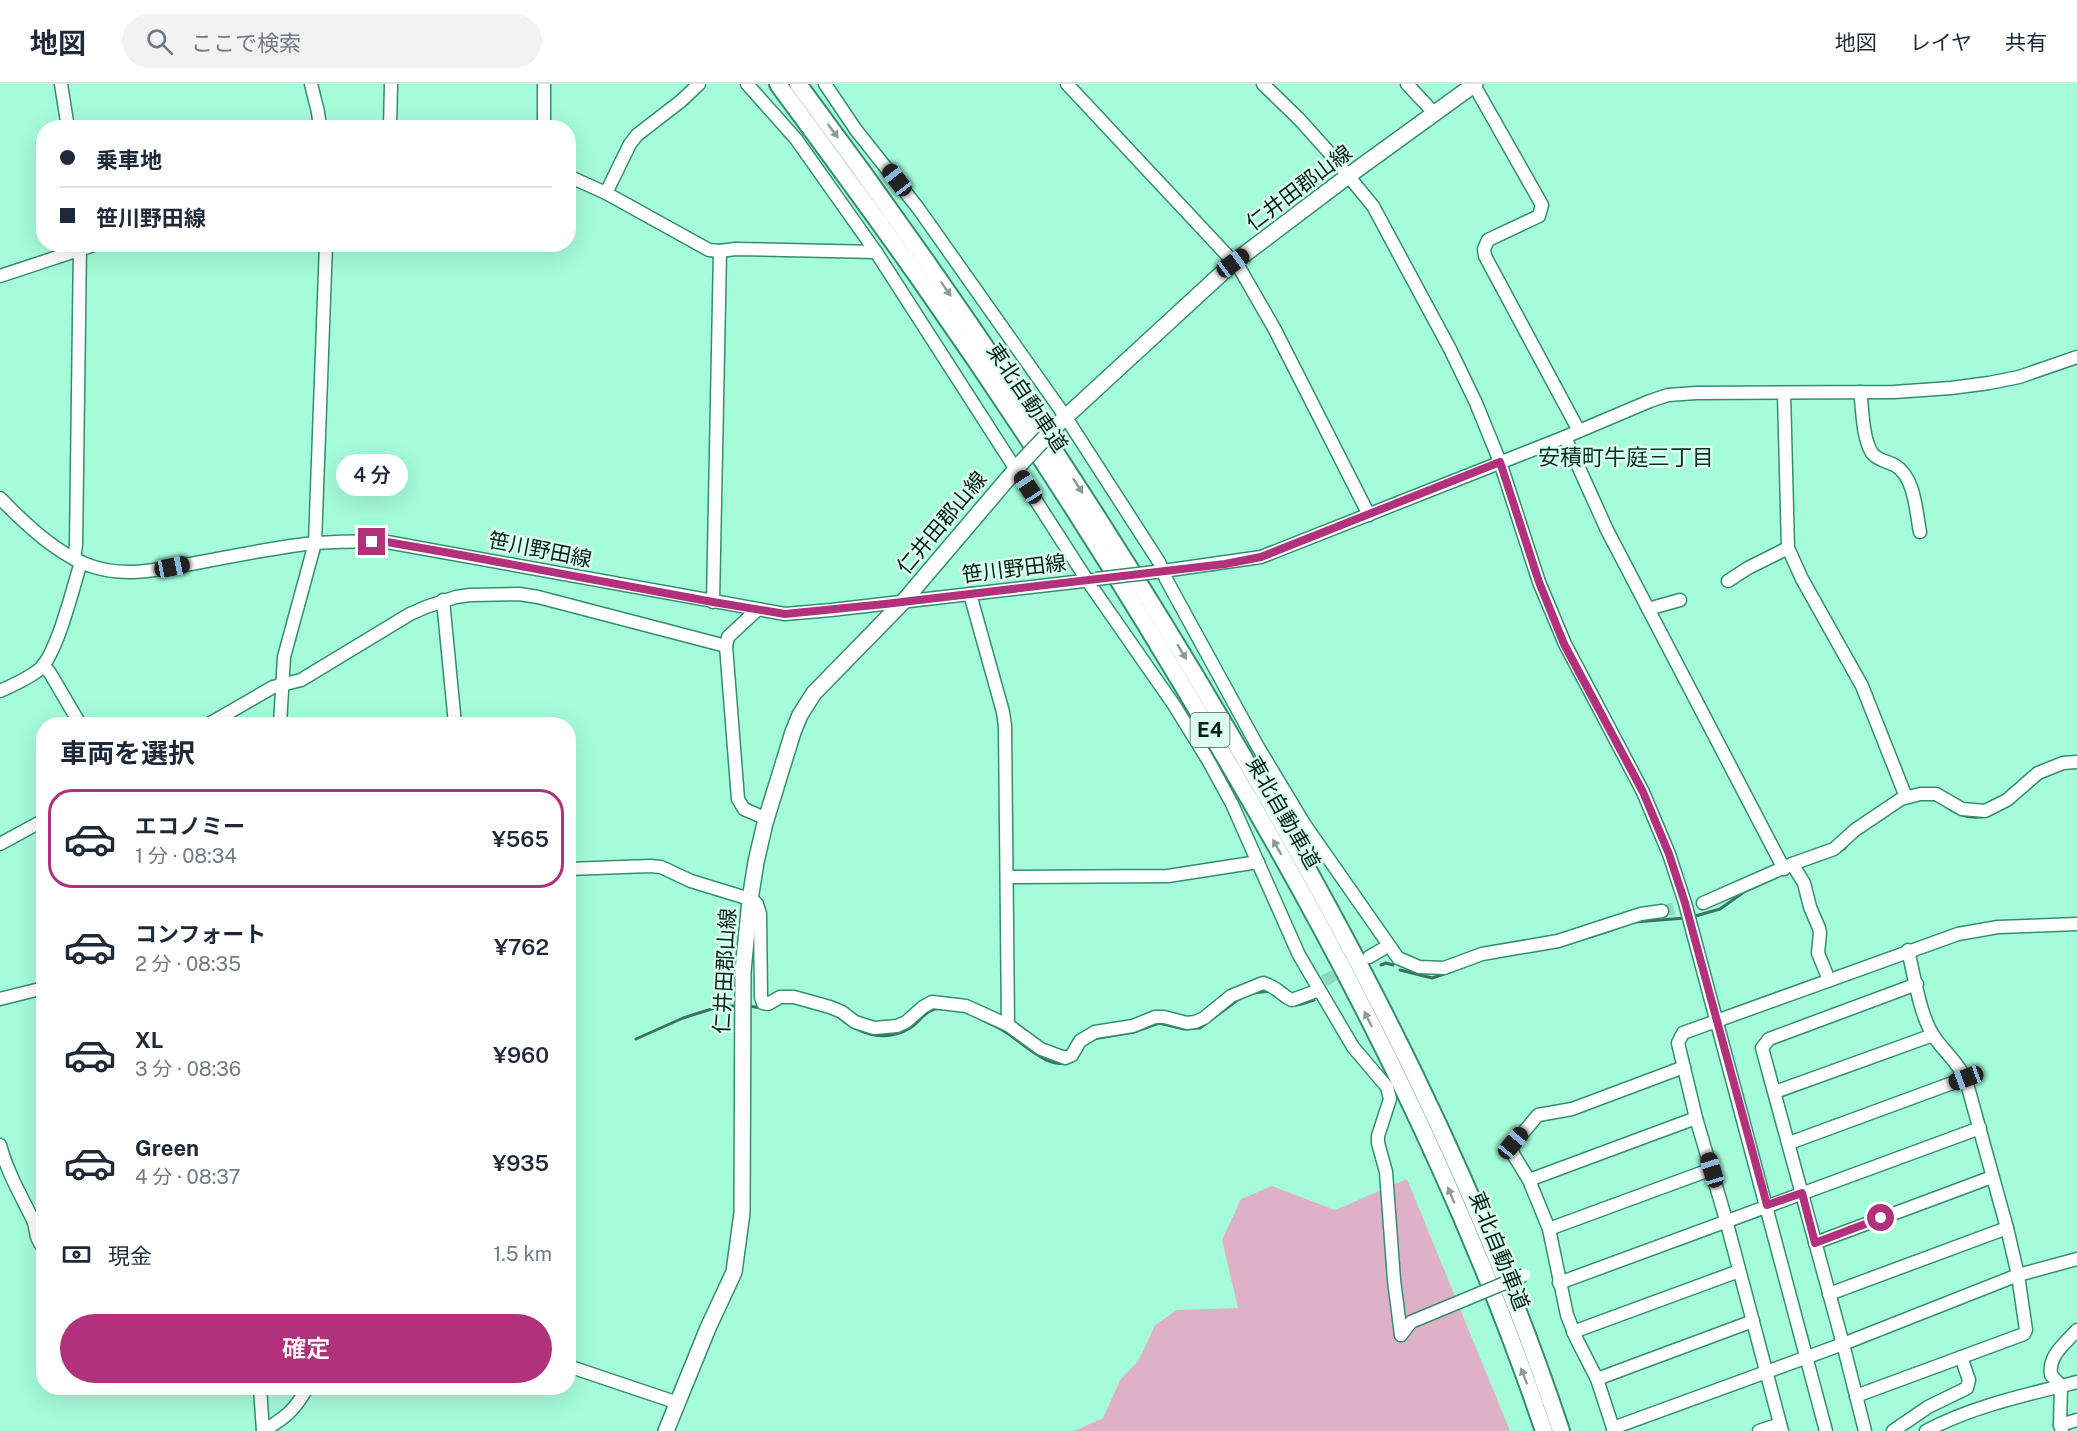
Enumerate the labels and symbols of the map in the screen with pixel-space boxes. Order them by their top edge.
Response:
one-way arrow [827,122,839,138]
street label: 仁井田郡山線 [1241,140,1357,235]
car [879,160,915,200]
car [1213,245,1253,281]
one-way arrow [941,281,952,298]
street label: 東北自動車道 [982,339,1073,457]
district label: 安積町牛庭三丁目 [1538,444,1714,470]
callout: 4 分 [336,455,408,497]
street label: 仁井田郡山線 [892,466,992,579]
car [1011,467,1045,507]
one-way arrow [1073,478,1084,495]
street label: 笹川野田線 [486,527,594,572]
route end [358,528,385,555]
street label: 笹川野田線 [960,550,1068,587]
car [153,555,191,579]
one-way arrow [1176,644,1187,660]
road number: E4 [1190,713,1230,747]
street label: 東北自動車道 [1241,752,1326,874]
one-way arrow [1272,838,1282,855]
street label: 仁井田郡山線 [709,907,740,1035]
one-way arrow [1364,1010,1373,1027]
car [1946,1063,1986,1093]
car [1495,1123,1531,1163]
car [1698,1150,1726,1190]
one-way arrow [1446,1186,1455,1204]
street label: 東北自動車道 [1464,1188,1535,1314]
route start [1867,1204,1894,1231]
one-way arrow [1519,1367,1528,1385]

